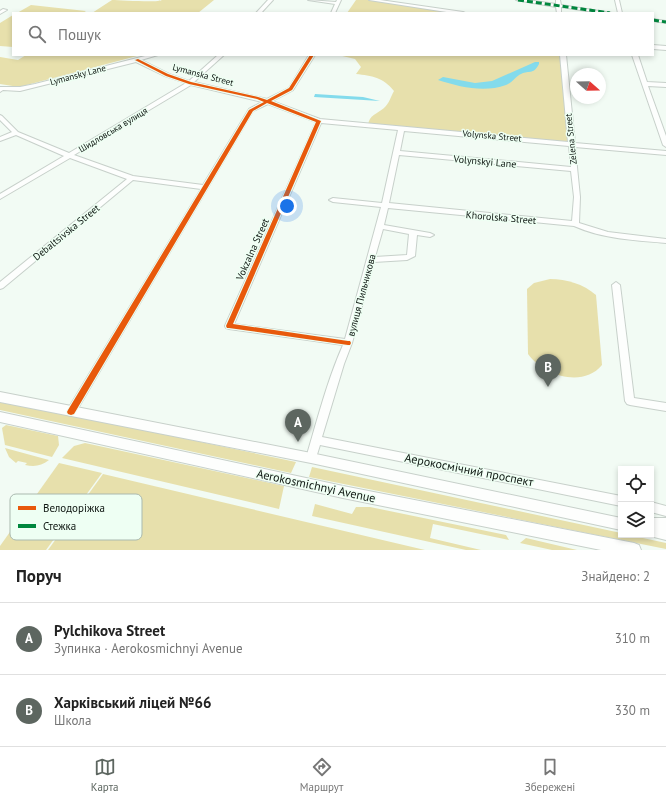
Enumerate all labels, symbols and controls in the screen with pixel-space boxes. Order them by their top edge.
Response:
search box [12,12,654,56]
icon: search [26,23,48,45]
text: Пошук [58,25,101,44]
street label: Lymanska Street [171,61,235,88]
street label: Lymansky Lane [49,62,107,87]
north arrow [570,68,606,104]
street label: Шидловська вулиця [76,105,149,154]
street label: Zelena Street [562,113,579,165]
street label: Volynska Street [461,127,522,144]
street label: Volynskyi Lane [452,152,517,171]
your location [277,196,297,216]
street label: Debaltsivska Street [30,201,103,263]
street label: Khorolska Street [465,208,537,227]
street label: Vokzalna Street [233,216,272,283]
street label: вулиця Пильчикова [344,253,379,338]
pin: B [535,354,561,387]
pin: A [285,409,311,442]
street label: Аерокосмічний проспект [403,450,535,489]
street label: Aerokosmichnyi Avenue [255,466,377,505]
map controls [618,466,654,538]
button: locate [618,466,654,502]
legend [10,494,142,540]
text: Велодоріжка [43,501,105,515]
button: layers [618,502,654,538]
text: Стежка [43,519,76,533]
text: Поруч [16,565,62,587]
text: Знайдено: 2 [581,568,650,585]
text: Pylchikova Street [54,621,165,640]
text: A [25,630,33,647]
text: 310 m [615,630,650,647]
text: Зупинка · Aerokosmichnyi Avenue [54,640,243,657]
text: Харківський ліцей №66 [54,693,211,712]
text: B [25,702,33,719]
text: 330 m [615,702,650,719]
text: Школа [54,712,91,729]
tab: Карта [91,756,118,794]
tab: Маршрут [300,756,343,794]
tab: Збережені [525,756,575,794]

